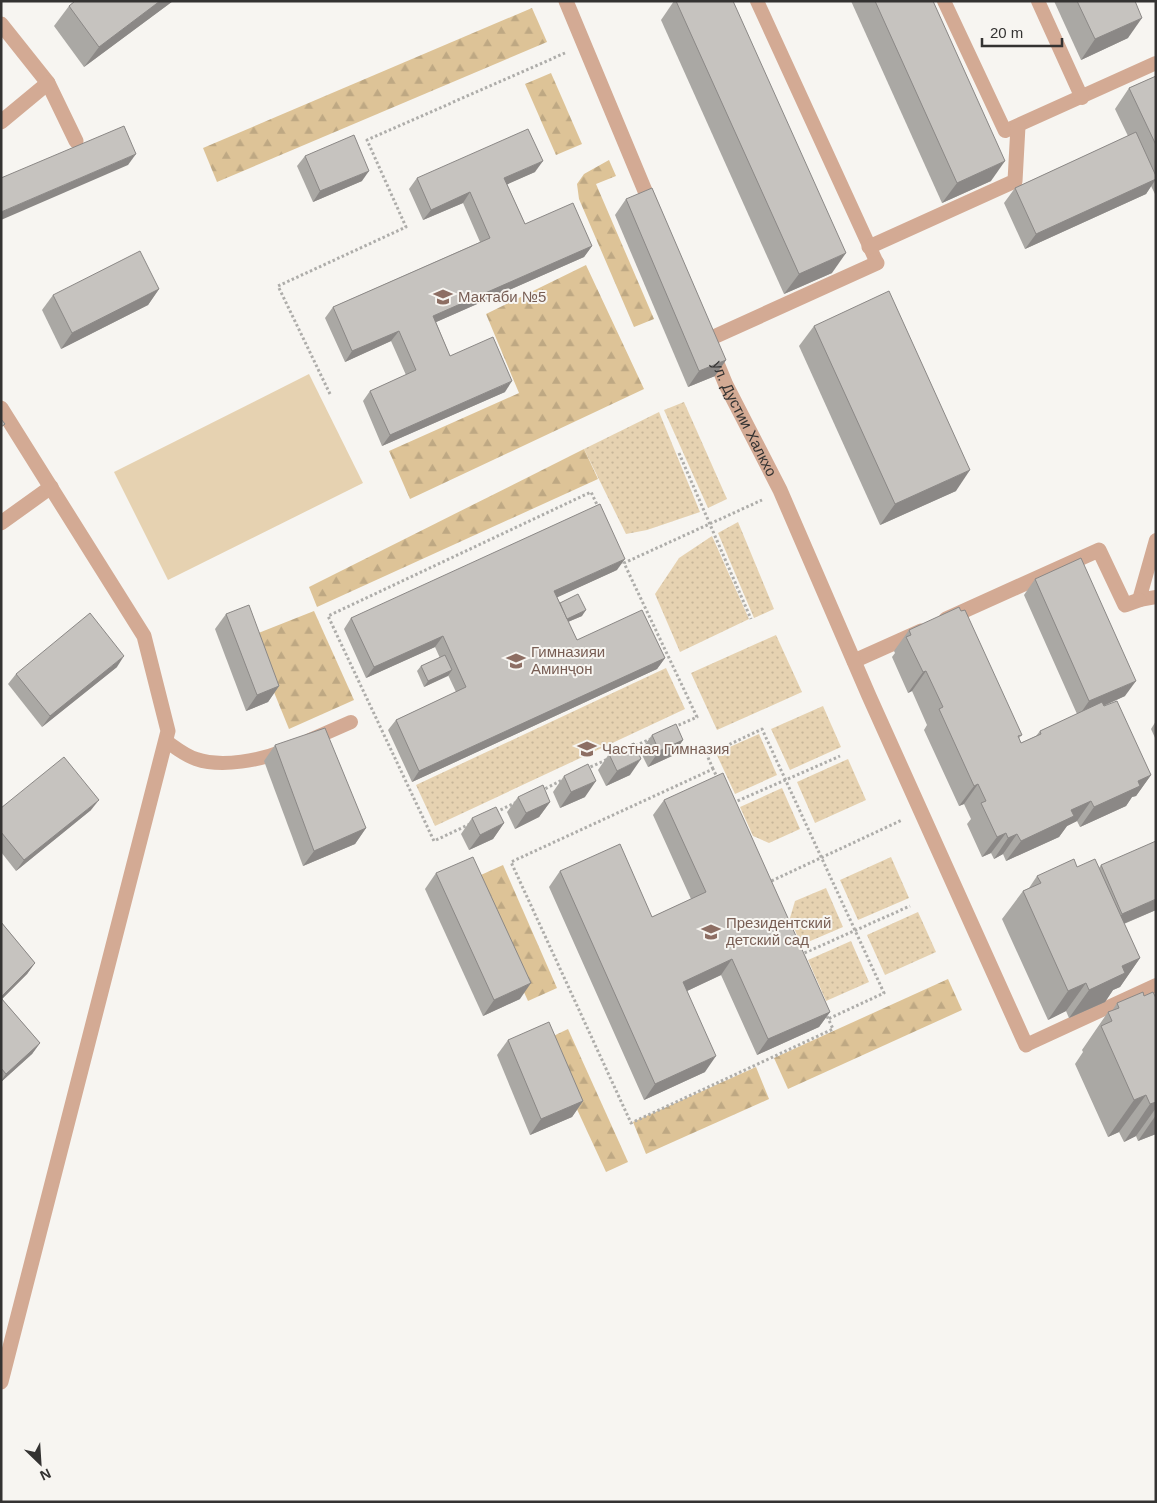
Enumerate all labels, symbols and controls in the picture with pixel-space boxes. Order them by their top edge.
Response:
scale bar [982,15,1062,47]
text: 20 m [990,24,1023,41]
school or university icon: Мактаби №5 [432,286,454,308]
place label: Мактаби №5 [458,288,546,305]
street label: ул. Дустии Халкхо [709,358,780,479]
place label: Гимназияи Аминҷон [531,643,605,677]
school or university icon: Гимназияи Аминҷон [505,650,527,672]
school or university icon: Частная Гимназия [576,738,598,760]
place label: Частная Гимназия [602,740,729,757]
place label: Президентский детский сад [726,914,831,948]
school or university icon: Президентский детский сад [700,921,722,943]
north arrow [15,1438,65,1488]
text: N [38,1465,53,1484]

